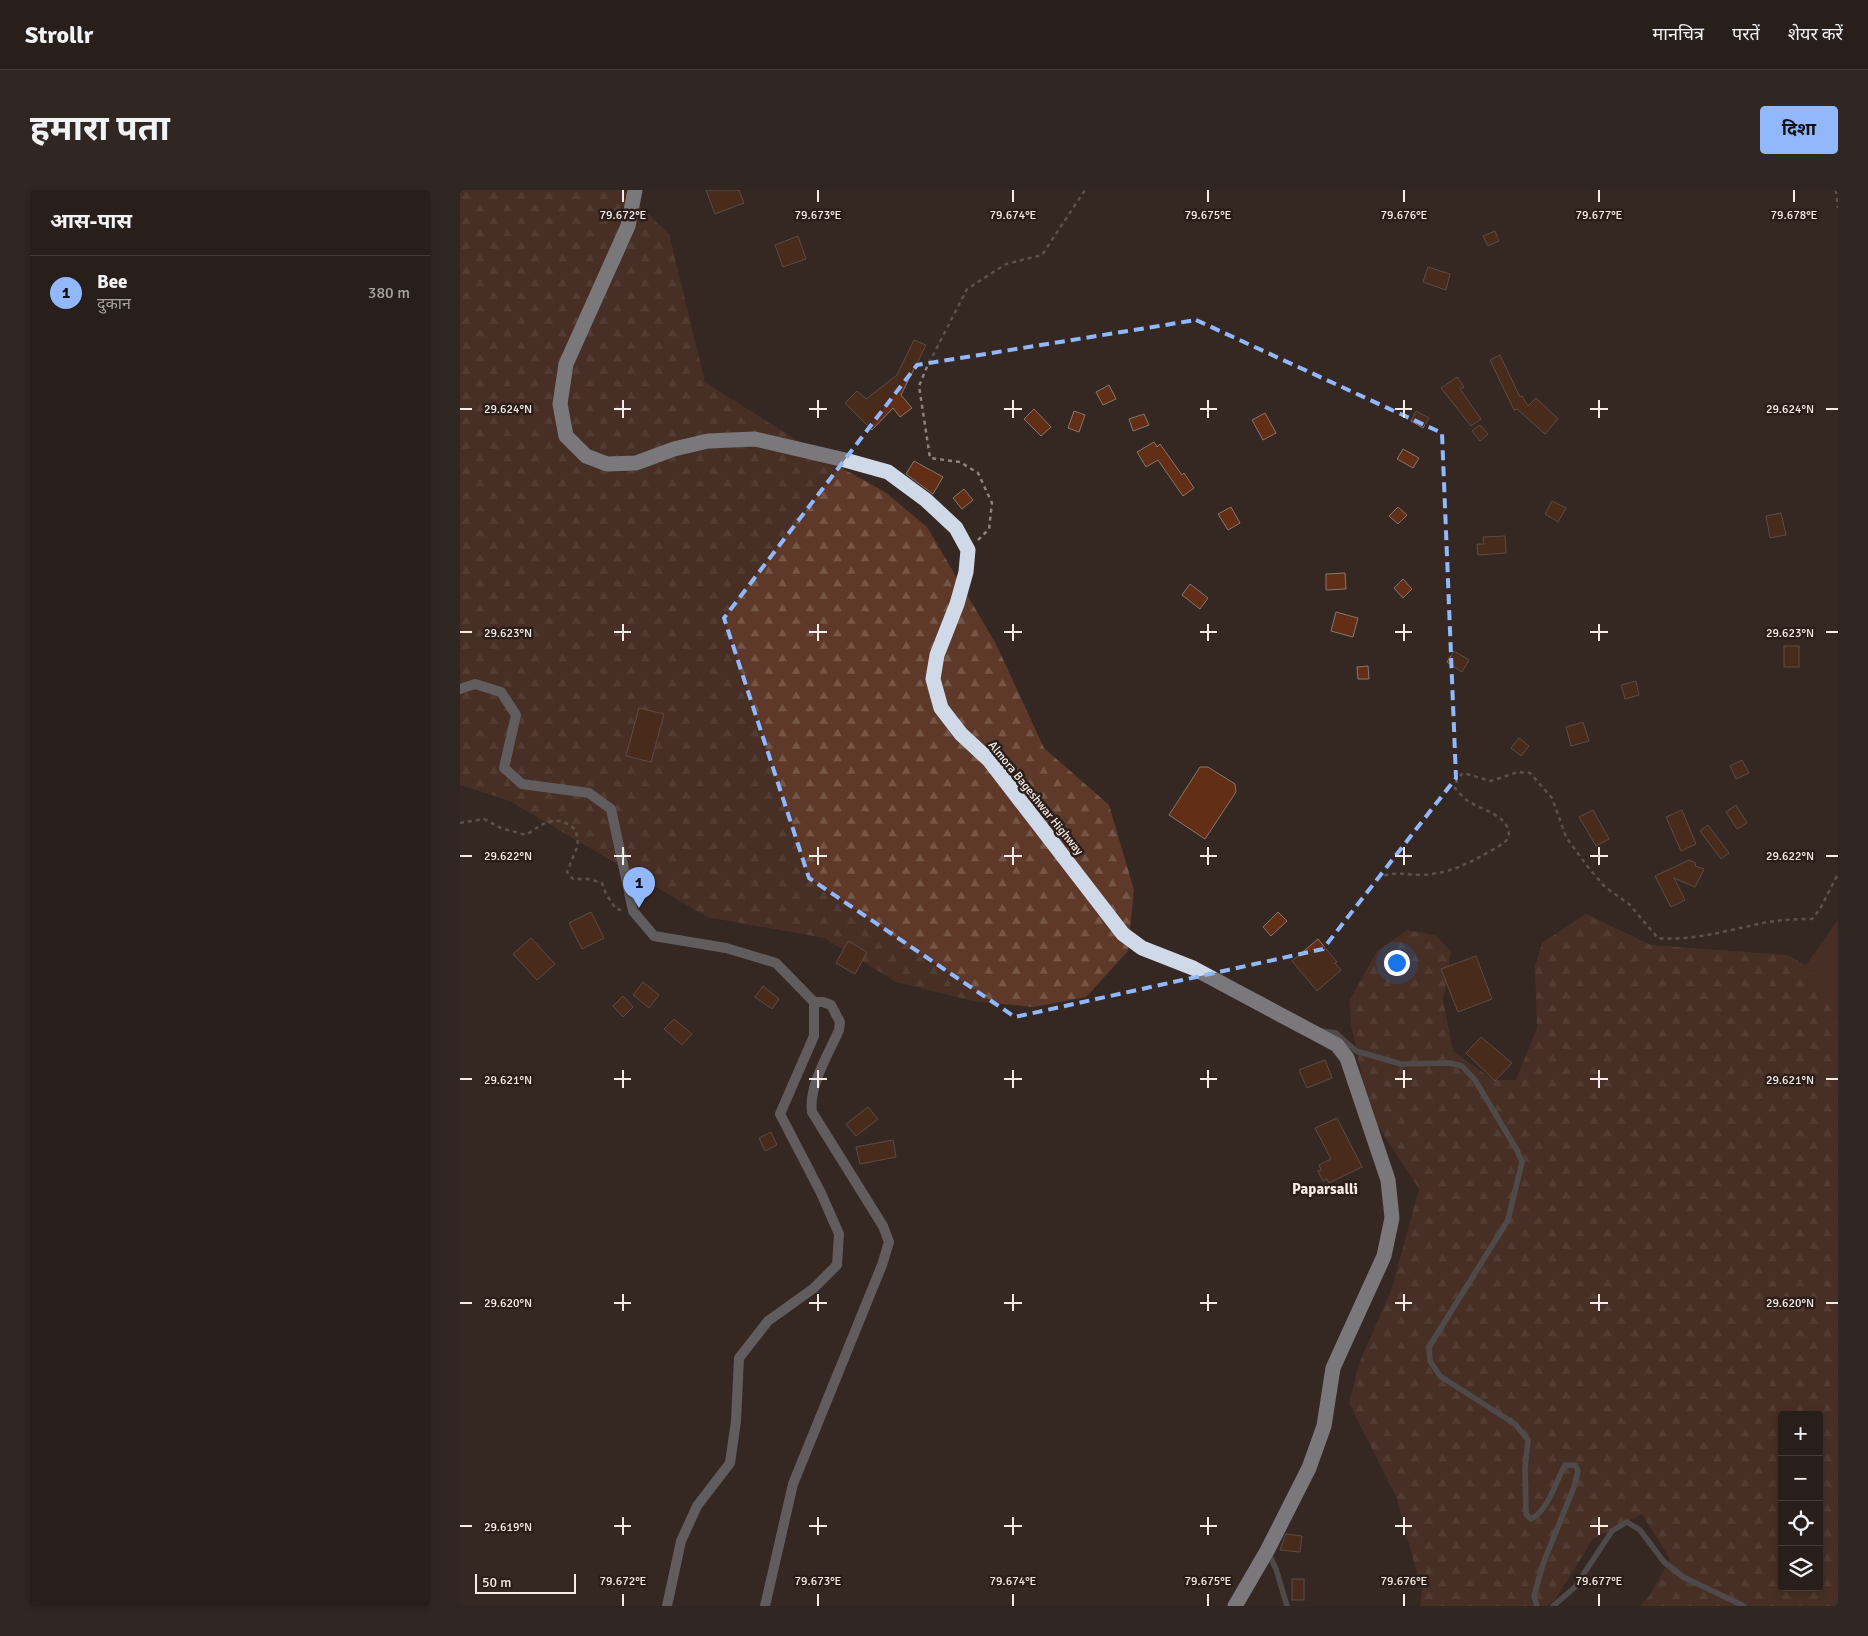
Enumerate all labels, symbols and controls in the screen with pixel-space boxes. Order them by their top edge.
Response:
text: Strollr [25,20,93,50]
text: मानचित्र [1652,23,1704,45]
text: परतें [1732,23,1760,45]
text: शेयर करें [1788,23,1843,45]
button: दिशा [1760,106,1838,154]
text: हमारा पता [30,107,170,150]
text: आस-पास [50,208,132,234]
text: 79.672°E [600,208,647,223]
text: 79.673°E [795,208,842,223]
text: 79.674°E [990,208,1037,223]
text: 79.675°E [1185,208,1232,223]
text: 79.676°E [1381,208,1428,223]
text: 79.677°E [1576,208,1623,223]
text: 79.678°E [1771,208,1818,223]
text: Bee [97,270,128,294]
text: 1 [62,283,70,303]
text: 380 m [368,283,410,303]
text: दुकान [97,294,131,314]
text: 29.624°N [484,402,532,417]
text: 29.624°N [1766,402,1814,417]
text: 29.623°N [484,626,532,641]
text: 29.623°N [1766,626,1814,641]
street label: Almora Bageshwar Highway [985,738,1087,859]
text: 29.622°N [484,849,532,864]
text: 29.622°N [1766,849,1814,864]
pin: 1 [623,867,655,908]
your location [1384,950,1410,976]
text: 29.621°N [484,1073,532,1088]
text: 29.621°N [1766,1073,1814,1088]
district label: Paparsalli [1292,1180,1358,1198]
text: 29.620°N [484,1296,532,1311]
text: 29.620°N [1766,1296,1814,1311]
map controls [1778,1411,1823,1591]
button: + [1778,1411,1823,1456]
button: − [1778,1456,1823,1501]
button: locate [1778,1501,1823,1546]
text: 29.619°N [484,1520,532,1535]
button: layers [1778,1546,1823,1591]
scale bar [475,1571,576,1594]
text: 50 m [482,1574,511,1591]
text: 79.672°E [600,1574,647,1589]
text: 79.673°E [795,1574,842,1589]
text: 79.674°E [990,1574,1037,1589]
text: 79.675°E [1185,1574,1232,1589]
text: 79.676°E [1381,1574,1428,1589]
text: 79.677°E [1576,1574,1623,1589]

